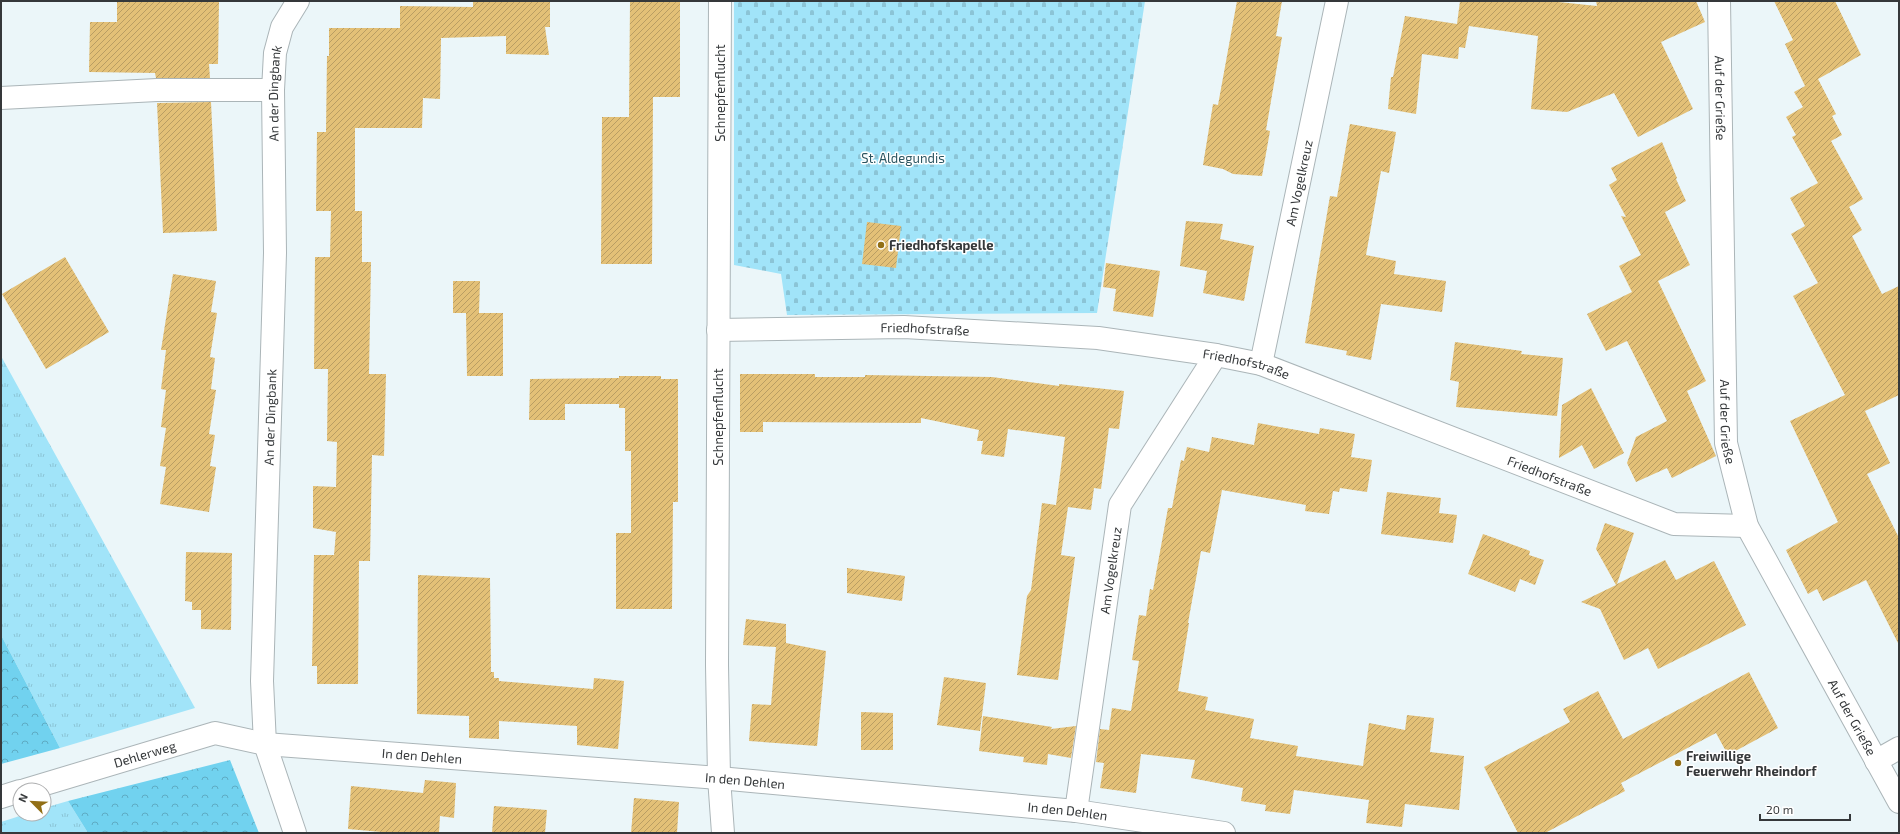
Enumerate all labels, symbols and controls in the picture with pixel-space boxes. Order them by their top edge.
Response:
street label: An der Dingbank [265,43,285,141]
street label: Schnepfenflucht [712,44,728,142]
street label: Auf der Grieße [1712,55,1729,141]
street label: Am Vogelkreuz [1282,138,1316,227]
park label: St. Aldegundis [861,150,945,166]
place label: Friedhofskapelle [889,237,994,253]
marker: Friedhofskapelle [876,240,886,250]
street label: Friedhofstraße [880,319,970,339]
street label: Friedhofstraße [1202,345,1292,382]
street label: An der Dingbank [261,368,279,465]
street label: Schnepfenflucht [710,368,726,466]
street label: Auf der Grieße [1717,379,1739,466]
street label: Friedhofstraße [1505,452,1594,499]
street label: Am Vogelkreuz [1096,526,1125,615]
street label: Auf der Grieße [1825,676,1880,758]
street label: Dehlerweg [112,737,178,771]
street label: In den Dehlen [381,745,463,767]
place label: Freiwillige Feuerwehr Rheindorf [1686,748,1817,779]
marker: Freiwillige Feuerwehr Rheindorf [1673,758,1683,768]
street label: In den Dehlen [704,769,786,792]
north arrow [12,782,52,822]
text: N [15,791,30,804]
scale bar [1760,796,1850,822]
street label: In den Dehlen [1027,799,1109,824]
text: 20 m [1766,802,1793,816]

